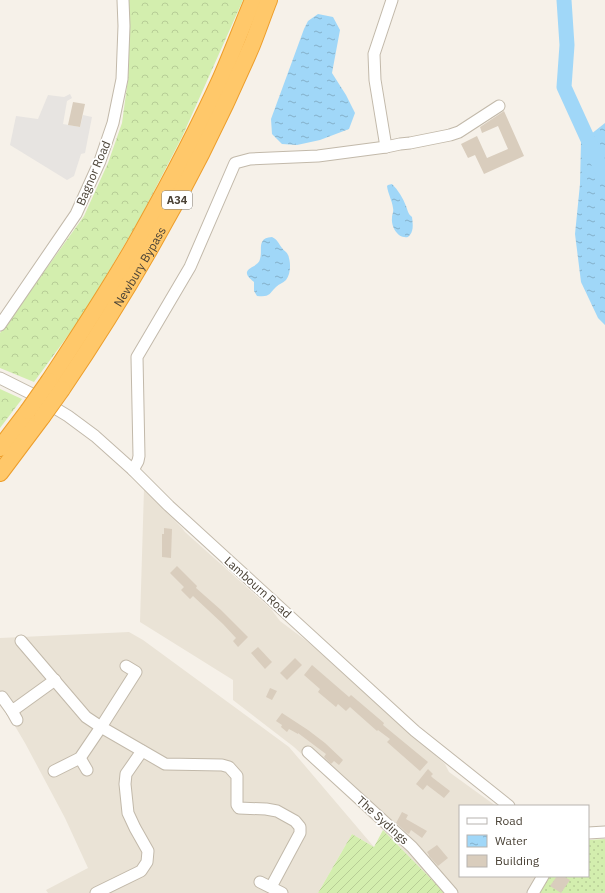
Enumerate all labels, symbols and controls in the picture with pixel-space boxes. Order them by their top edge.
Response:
street label: Bagnor Road [73,138,113,208]
road number: A34 [162,191,192,209]
street label: Newbury Bypass [110,224,169,309]
street label: Lambourn Road [221,553,295,621]
street label: The Sydings [354,793,412,847]
legend [459,805,589,877]
text: Road [495,813,523,828]
text: Water [495,833,528,848]
text: Building [495,853,540,868]

